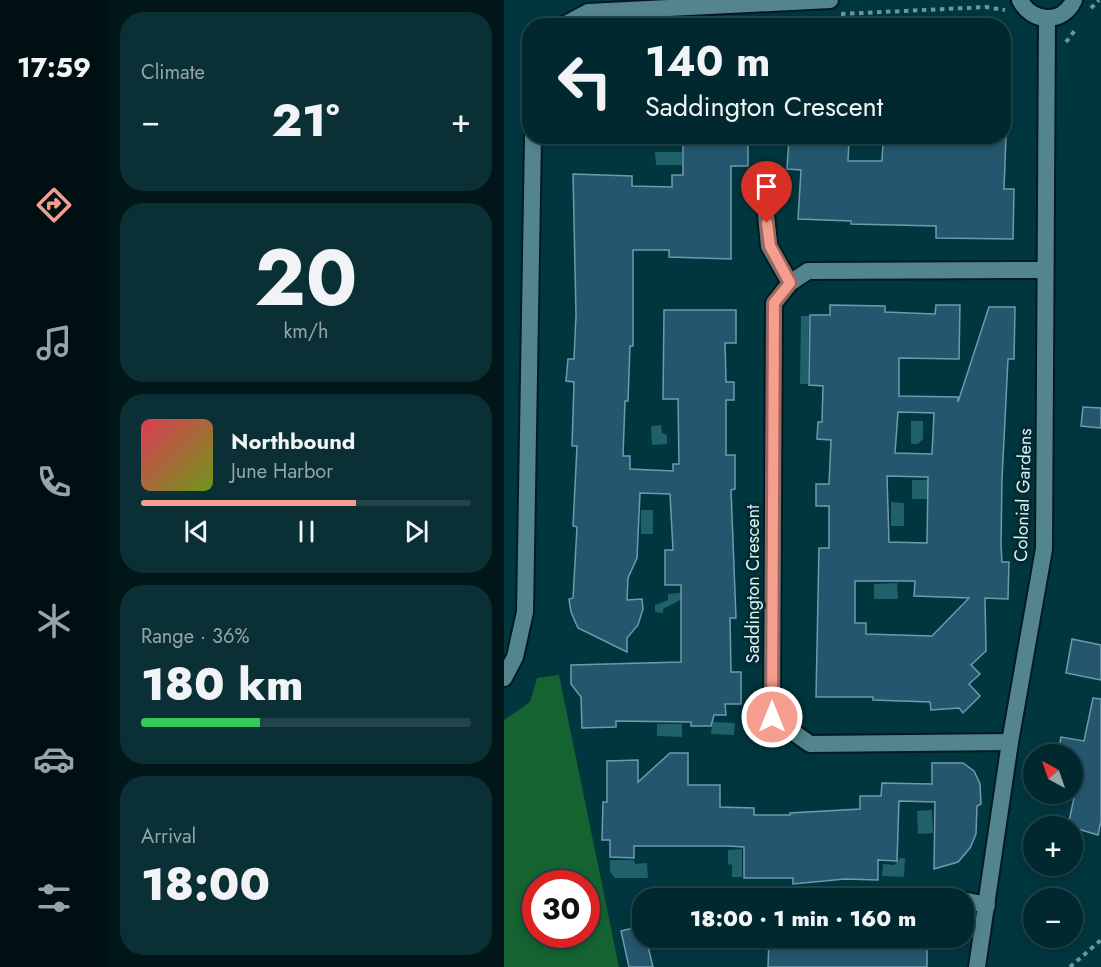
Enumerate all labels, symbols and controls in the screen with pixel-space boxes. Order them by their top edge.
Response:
text: 140 m [645,31,771,92]
icon: left [546,42,624,120]
text: 17:59 [17,48,91,87]
text: Climate [141,58,205,87]
text: Saddington Crescent [645,87,883,126]
text: 21° [272,88,340,153]
text: − [141,97,160,144]
text: + [451,97,471,144]
pin [741,161,792,223]
icon: arrive [750,170,783,203]
icon: directions [33,184,75,226]
text: 20 [255,222,357,334]
text: km/h [283,317,329,346]
icon: music [33,322,75,364]
text: Northbound [231,425,355,457]
street label: Colonial Gardens [1008,428,1038,562]
text: June Harbor [231,457,333,486]
icon: phone [33,461,75,503]
street label: Saddington Crescent [740,504,766,663]
icon: previous [180,515,213,548]
icon: pause [290,515,323,548]
icon: next [400,515,433,548]
icon: climate [33,600,75,642]
text: Range · 36% [141,622,249,651]
text: 180 km [141,652,303,717]
position arrow [740,685,804,749]
icon: car [33,738,75,780]
north arrow [1023,744,1083,804]
map controls [1023,744,1083,948]
button: + [1023,816,1083,876]
text: Arrival [141,822,196,851]
text: 18:00 [141,852,270,917]
speed limit sign: 30 [522,870,600,948]
icon: filters [33,877,75,919]
button: − [1023,888,1083,948]
text: 18:00 · 1 min · 160 m [690,902,916,934]

